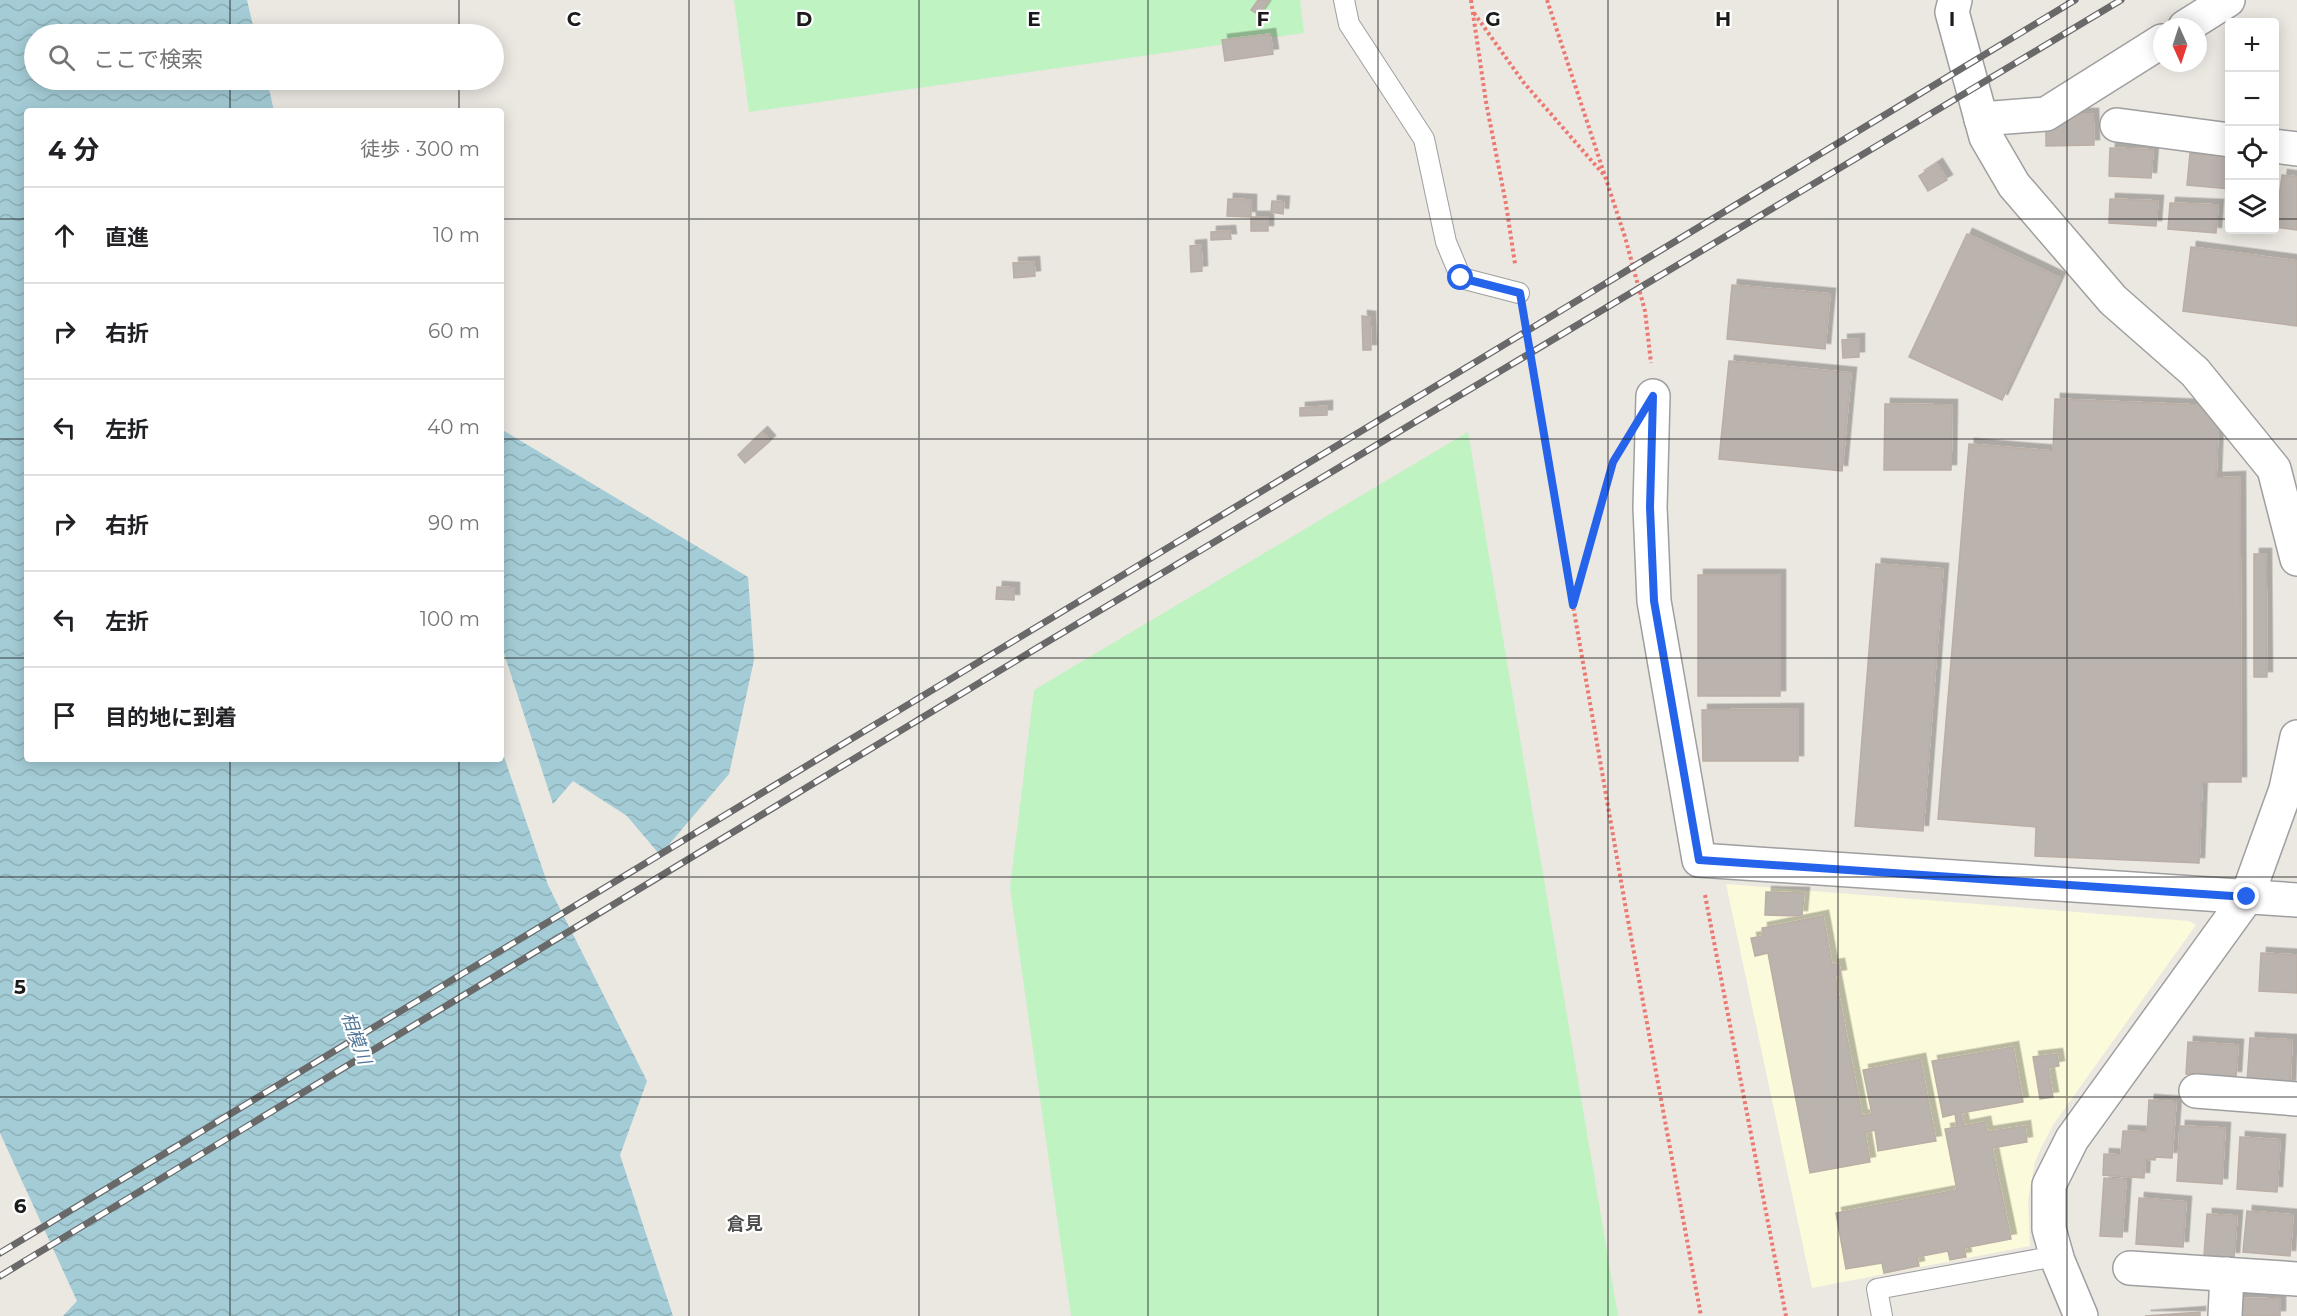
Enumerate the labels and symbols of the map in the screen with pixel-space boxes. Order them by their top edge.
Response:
text: C [567,7,582,31]
text: D [796,7,812,31]
text: E [1027,7,1041,31]
text: F [1257,7,1270,31]
text: G [1485,7,1501,31]
text: H [1715,7,1731,31]
text: I [1949,7,1955,31]
north arrow [2153,18,2207,72]
route start [1447,264,1473,290]
route end [2233,883,2259,909]
text: 5 [14,975,26,999]
water label: 相模川 [336,1009,376,1069]
text: 6 [14,1194,27,1218]
district label: 倉見 [727,1213,763,1235]

